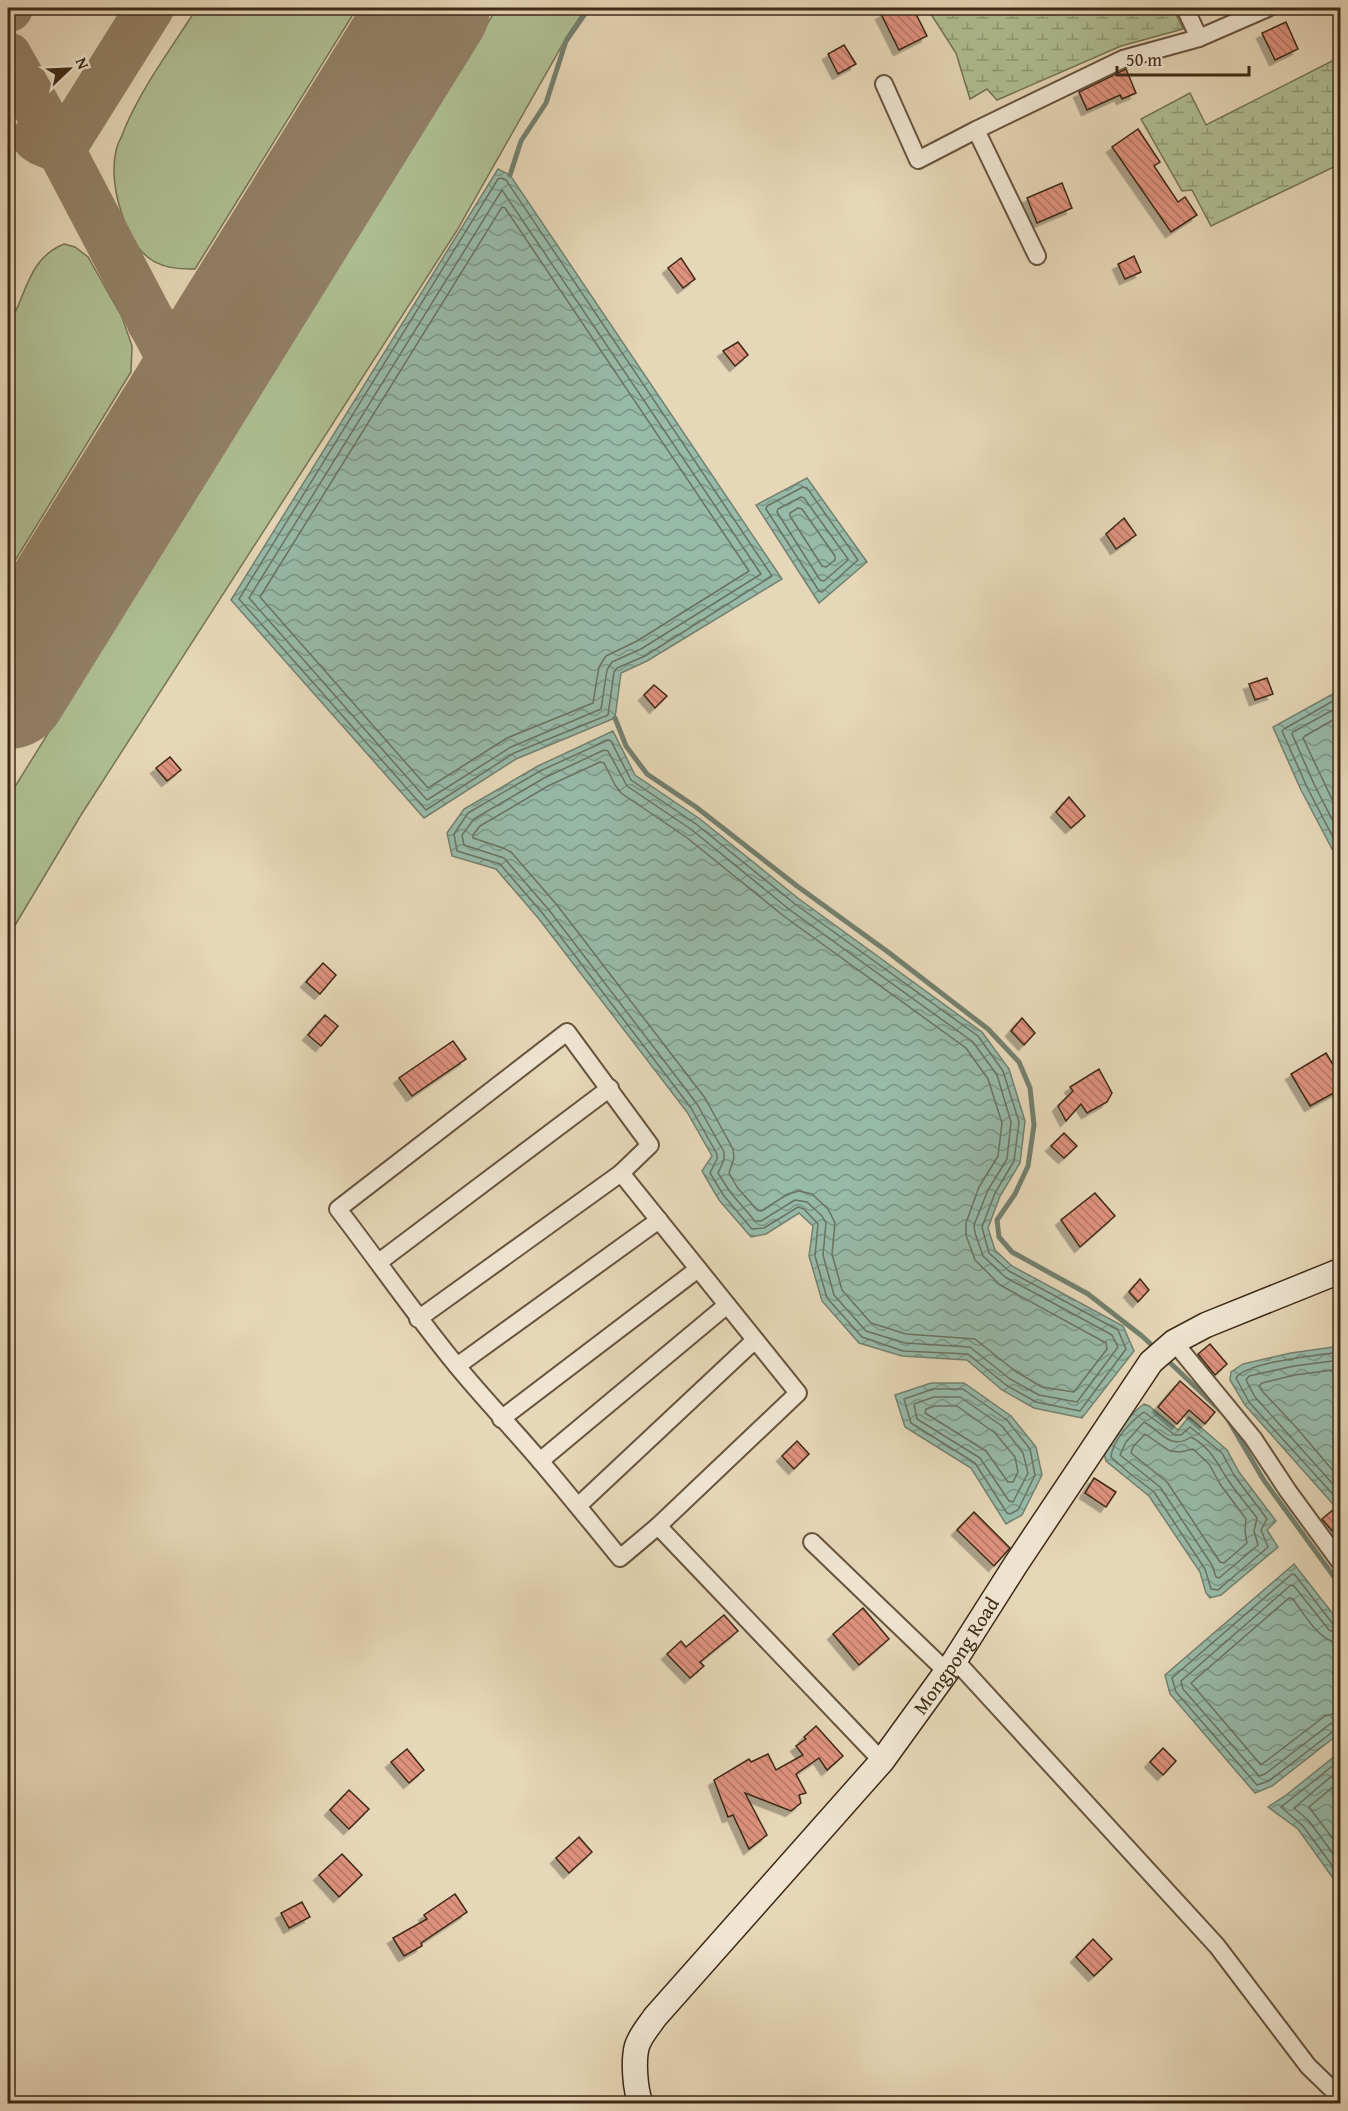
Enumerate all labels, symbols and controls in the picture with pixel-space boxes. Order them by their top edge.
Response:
north arrow [39,39,99,99]
scale bar [1117,39,1249,77]
text: 50 m [1126,46,1162,73]
text: N [70,54,96,73]
street label: Mongpong Road [905,1591,1006,1720]

